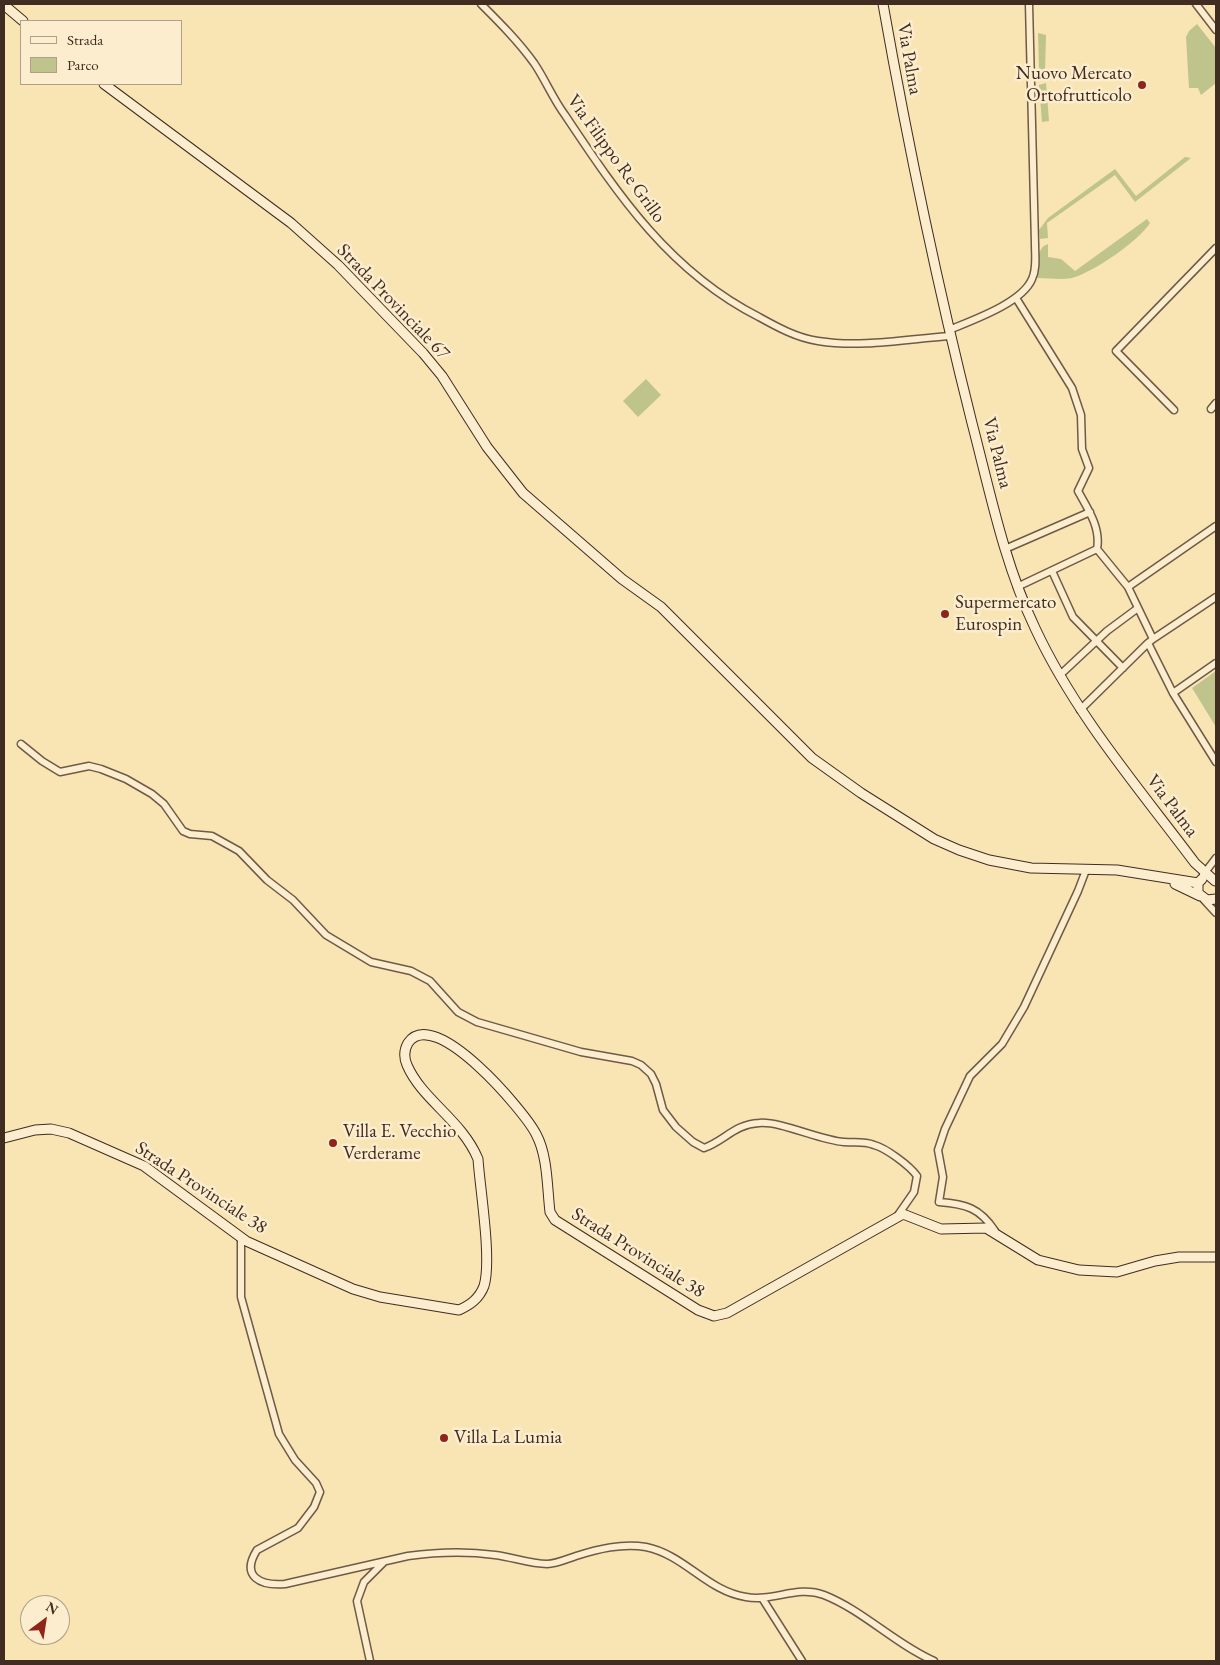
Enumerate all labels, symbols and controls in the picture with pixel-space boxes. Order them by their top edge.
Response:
legend [20,20,182,85]
street label: Via Palma [891,21,927,97]
text: Strada [67,30,103,49]
text: Parco [67,55,99,74]
place label: Nuovo Mercato Ortofrutticolo [1016,63,1132,107]
marker: Nuovo Mercato Ortofrutticolo [1136,79,1148,91]
street label: Via Filippo Re Grillo [562,90,670,228]
street label: Strada Provinciale 67 [332,239,454,365]
street label: Via Palma [977,415,1017,491]
place label: Supermercato Eurospin [955,592,1056,636]
marker: Supermercato Eurospin [939,608,951,620]
street label: Via Palma [1141,770,1203,842]
place label: Villa E. Vecchio Verderame [343,1121,456,1165]
street label: Strada Provinciale 38 [131,1137,271,1239]
marker: Villa E. Vecchio Verderame [327,1137,339,1149]
street label: Strada Provinciale 38 [567,1203,709,1303]
place label: Villa La Lumia [454,1427,562,1449]
marker: Villa La Lumia [438,1432,450,1444]
north arrow [20,1595,70,1645]
text: N [43,1597,62,1619]

